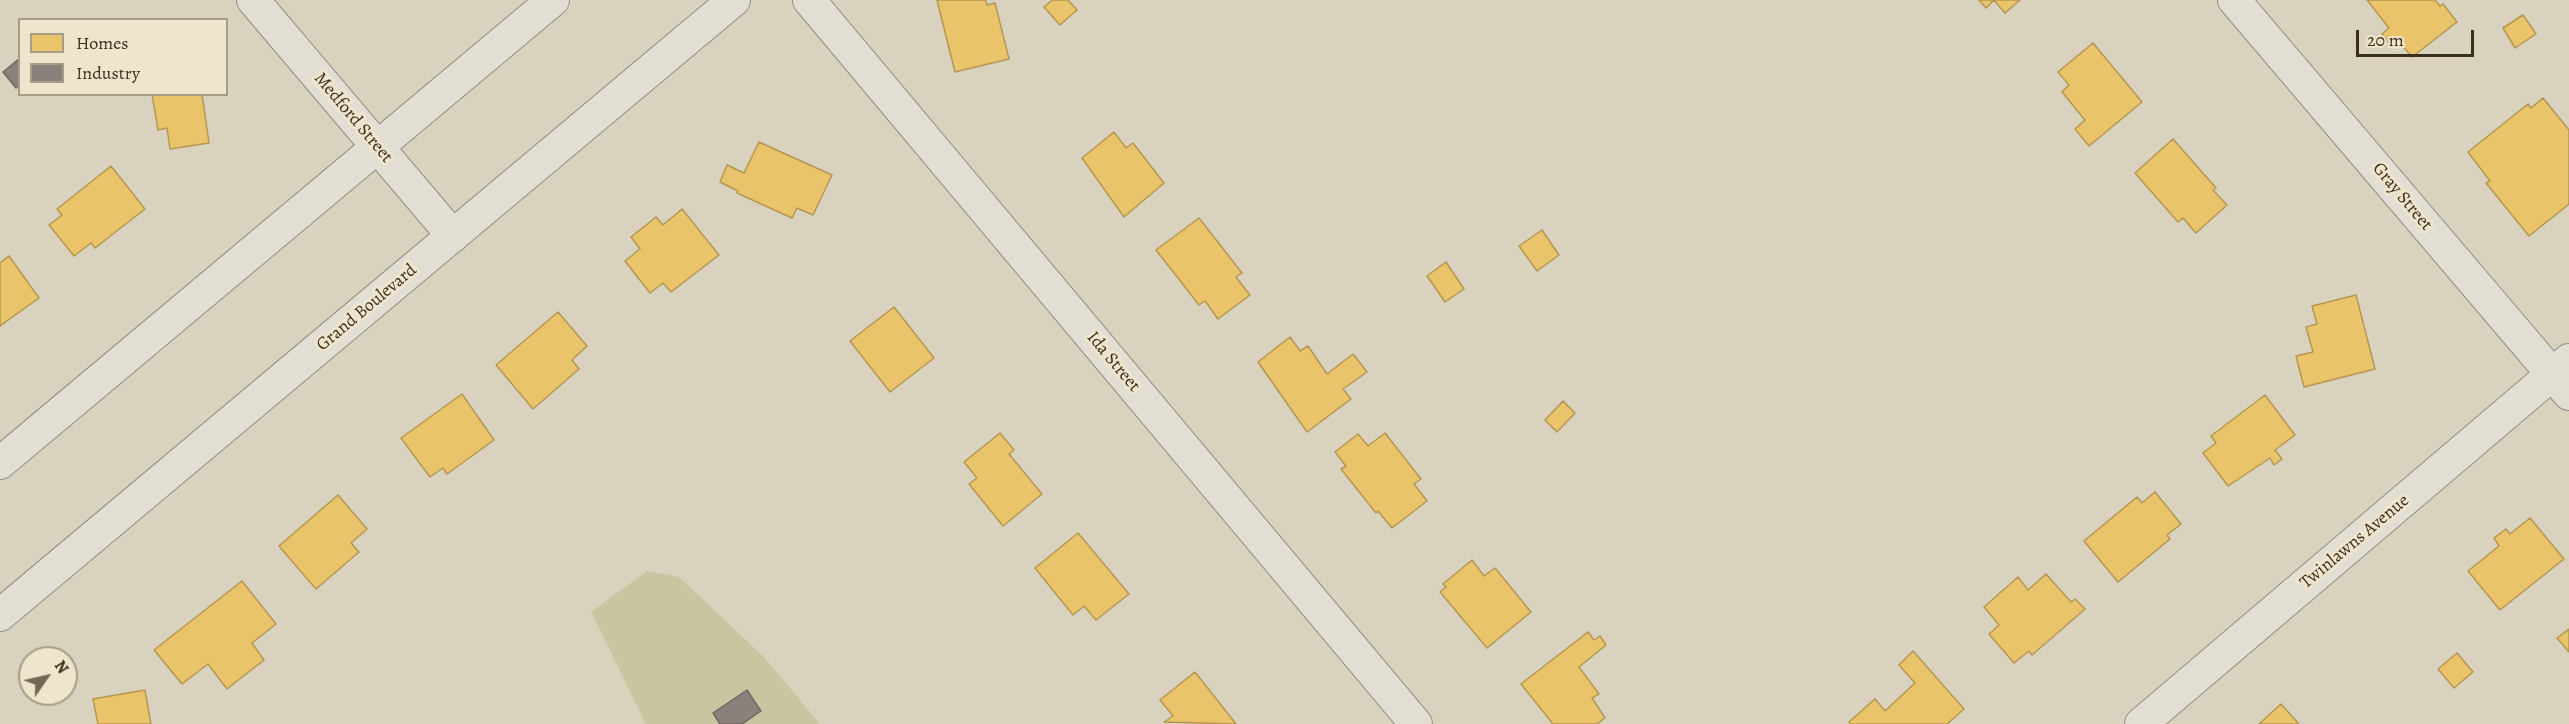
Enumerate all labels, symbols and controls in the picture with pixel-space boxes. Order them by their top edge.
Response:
legend [18,18,228,96]
scale bar [2359,18,2478,56]
text: 20 m [2367,28,2404,52]
text: Homes [76,31,128,55]
text: Industry [76,61,140,85]
street label: Medford Street [309,68,397,168]
street label: Gray Street [2367,159,2437,235]
street label: Grand Boulevard [313,260,421,356]
street label: Ida Street [1082,327,1144,397]
street label: Twinlawns Avenue [2296,490,2414,594]
north arrow [18,646,78,706]
text: N [49,656,74,678]

